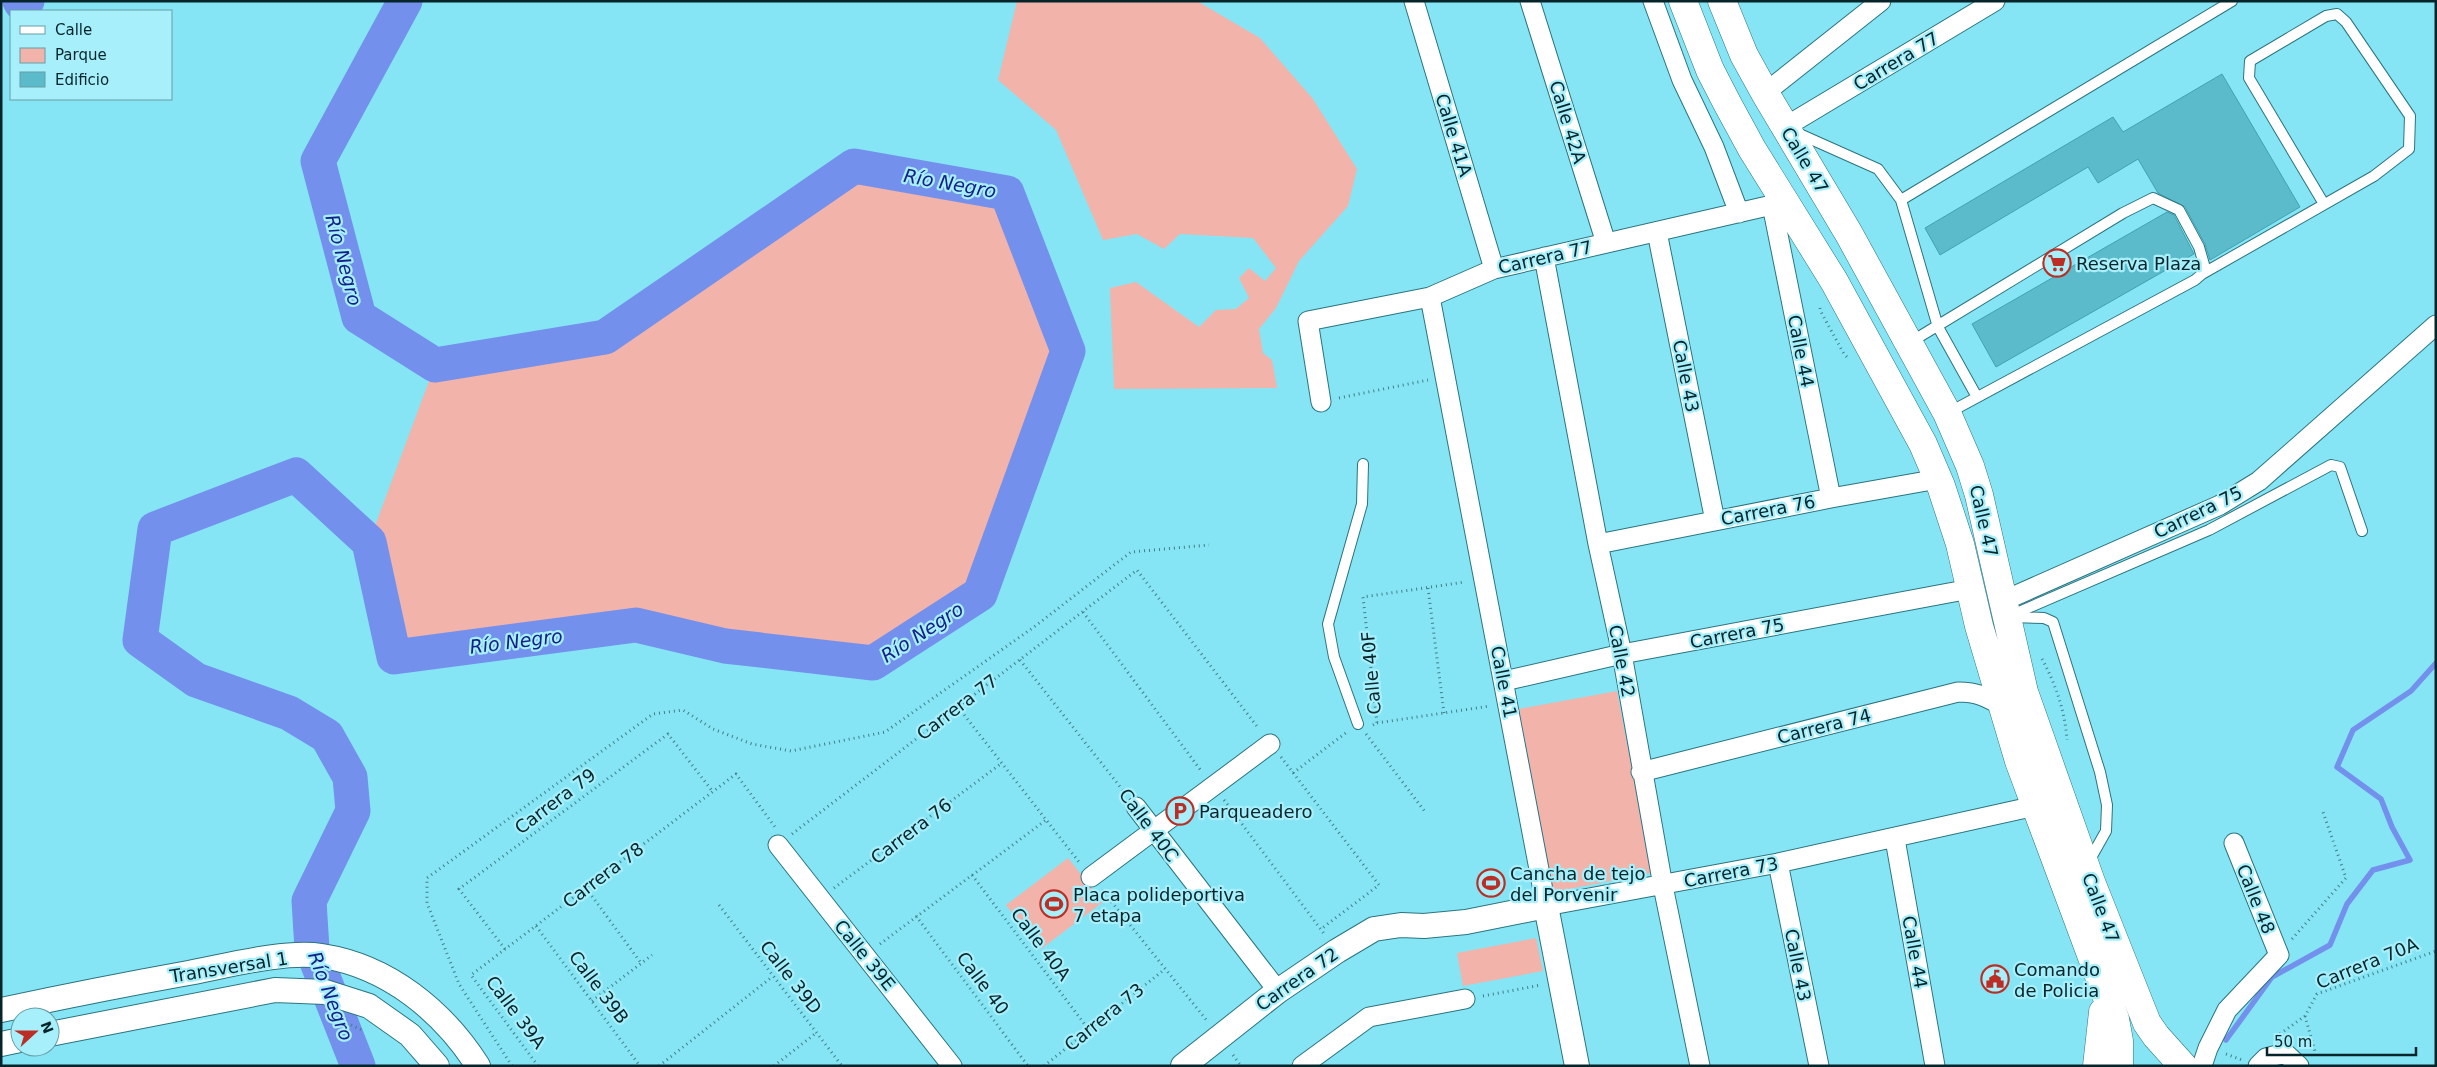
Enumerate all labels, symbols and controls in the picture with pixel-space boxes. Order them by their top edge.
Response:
legend [10,10,172,100]
text: Calle [55,21,92,39]
street label: Carrera 77 [1850,27,1942,95]
text: Parque [55,46,107,64]
text: Edificio [55,71,109,89]
street label: Calle 42A [1545,78,1591,167]
street label: Calle 41A [1431,91,1477,180]
street label: Calle 47 [1777,123,1833,197]
water label: Río Negro [902,164,998,202]
water label: Río Negro [321,212,367,308]
street label: Carrera 77 [1496,236,1594,278]
supermarket icon: Reserva Plaza [2042,248,2072,278]
place label: Reserva Plaza [2076,253,2201,274]
street label: Calle 44 [1784,313,1818,389]
street label: Calle 43 [1669,338,1703,414]
street label: Carrera 75 [2150,482,2246,542]
street label: Calle 47 [1966,483,2002,559]
street label: Carrera 76 [1719,491,1817,529]
water label: Río Negro [877,597,967,667]
street label: Carrera 75 [1688,614,1786,652]
street label: Calle 42 [1605,623,1639,699]
water label: Río Negro [468,624,564,658]
street label: Calle 40F [1357,630,1385,716]
street label: Calle 41 [1487,644,1521,720]
street label: Carrera 77 [912,670,1002,744]
street label: Carrera 74 [1775,704,1873,748]
street label: Carrera 79 [510,764,600,838]
street label: Calle 40C [1115,784,1183,866]
street label: Carrera 76 [866,794,956,868]
parking icon: Parqueadero [1165,796,1195,826]
place label: Parqueadero [1199,801,1313,822]
street label: Carrera 78 [558,838,648,912]
street label: Carrera 73 [1682,853,1780,891]
street label: Calle 48 [2233,861,2279,937]
place label: Cancha de tejo del Porvenir [1510,863,1645,905]
sports icon: Cancha de tejo del Porvenir [1476,868,1506,898]
street label: Calle 47 [2078,870,2124,946]
place label: Placa polideportiva 7 etapa [1073,884,1245,926]
sports icon: Placa polideportiva 7 etapa [1039,889,1069,919]
street label: Calle 40A [1007,903,1076,985]
street label: Calle 44 [1898,914,1932,990]
street label: Calle 39E [830,915,900,995]
street label: Calle 43 [1781,927,1815,1003]
street label: Carrera 70A [2313,933,2422,993]
street label: Calle 39D [756,936,826,1018]
street label: Carrera 72 [1252,943,1342,1015]
street label: Calle 39B [565,946,633,1028]
street label: Transversal 1 [167,947,290,987]
street label: Calle 40 [953,947,1013,1019]
water label: Río Negro [304,948,358,1044]
place label: Comando de Policia [2014,959,2100,1001]
public building icon: Comando de Policia [1980,964,2010,994]
street label: Calle 39A [482,971,551,1053]
street label: Carrera 73 [1060,979,1148,1055]
north arrow [10,1007,60,1057]
text: N [38,1019,57,1036]
scale bar [2267,1024,2416,1056]
text: 50 m [2274,1033,2312,1051]

